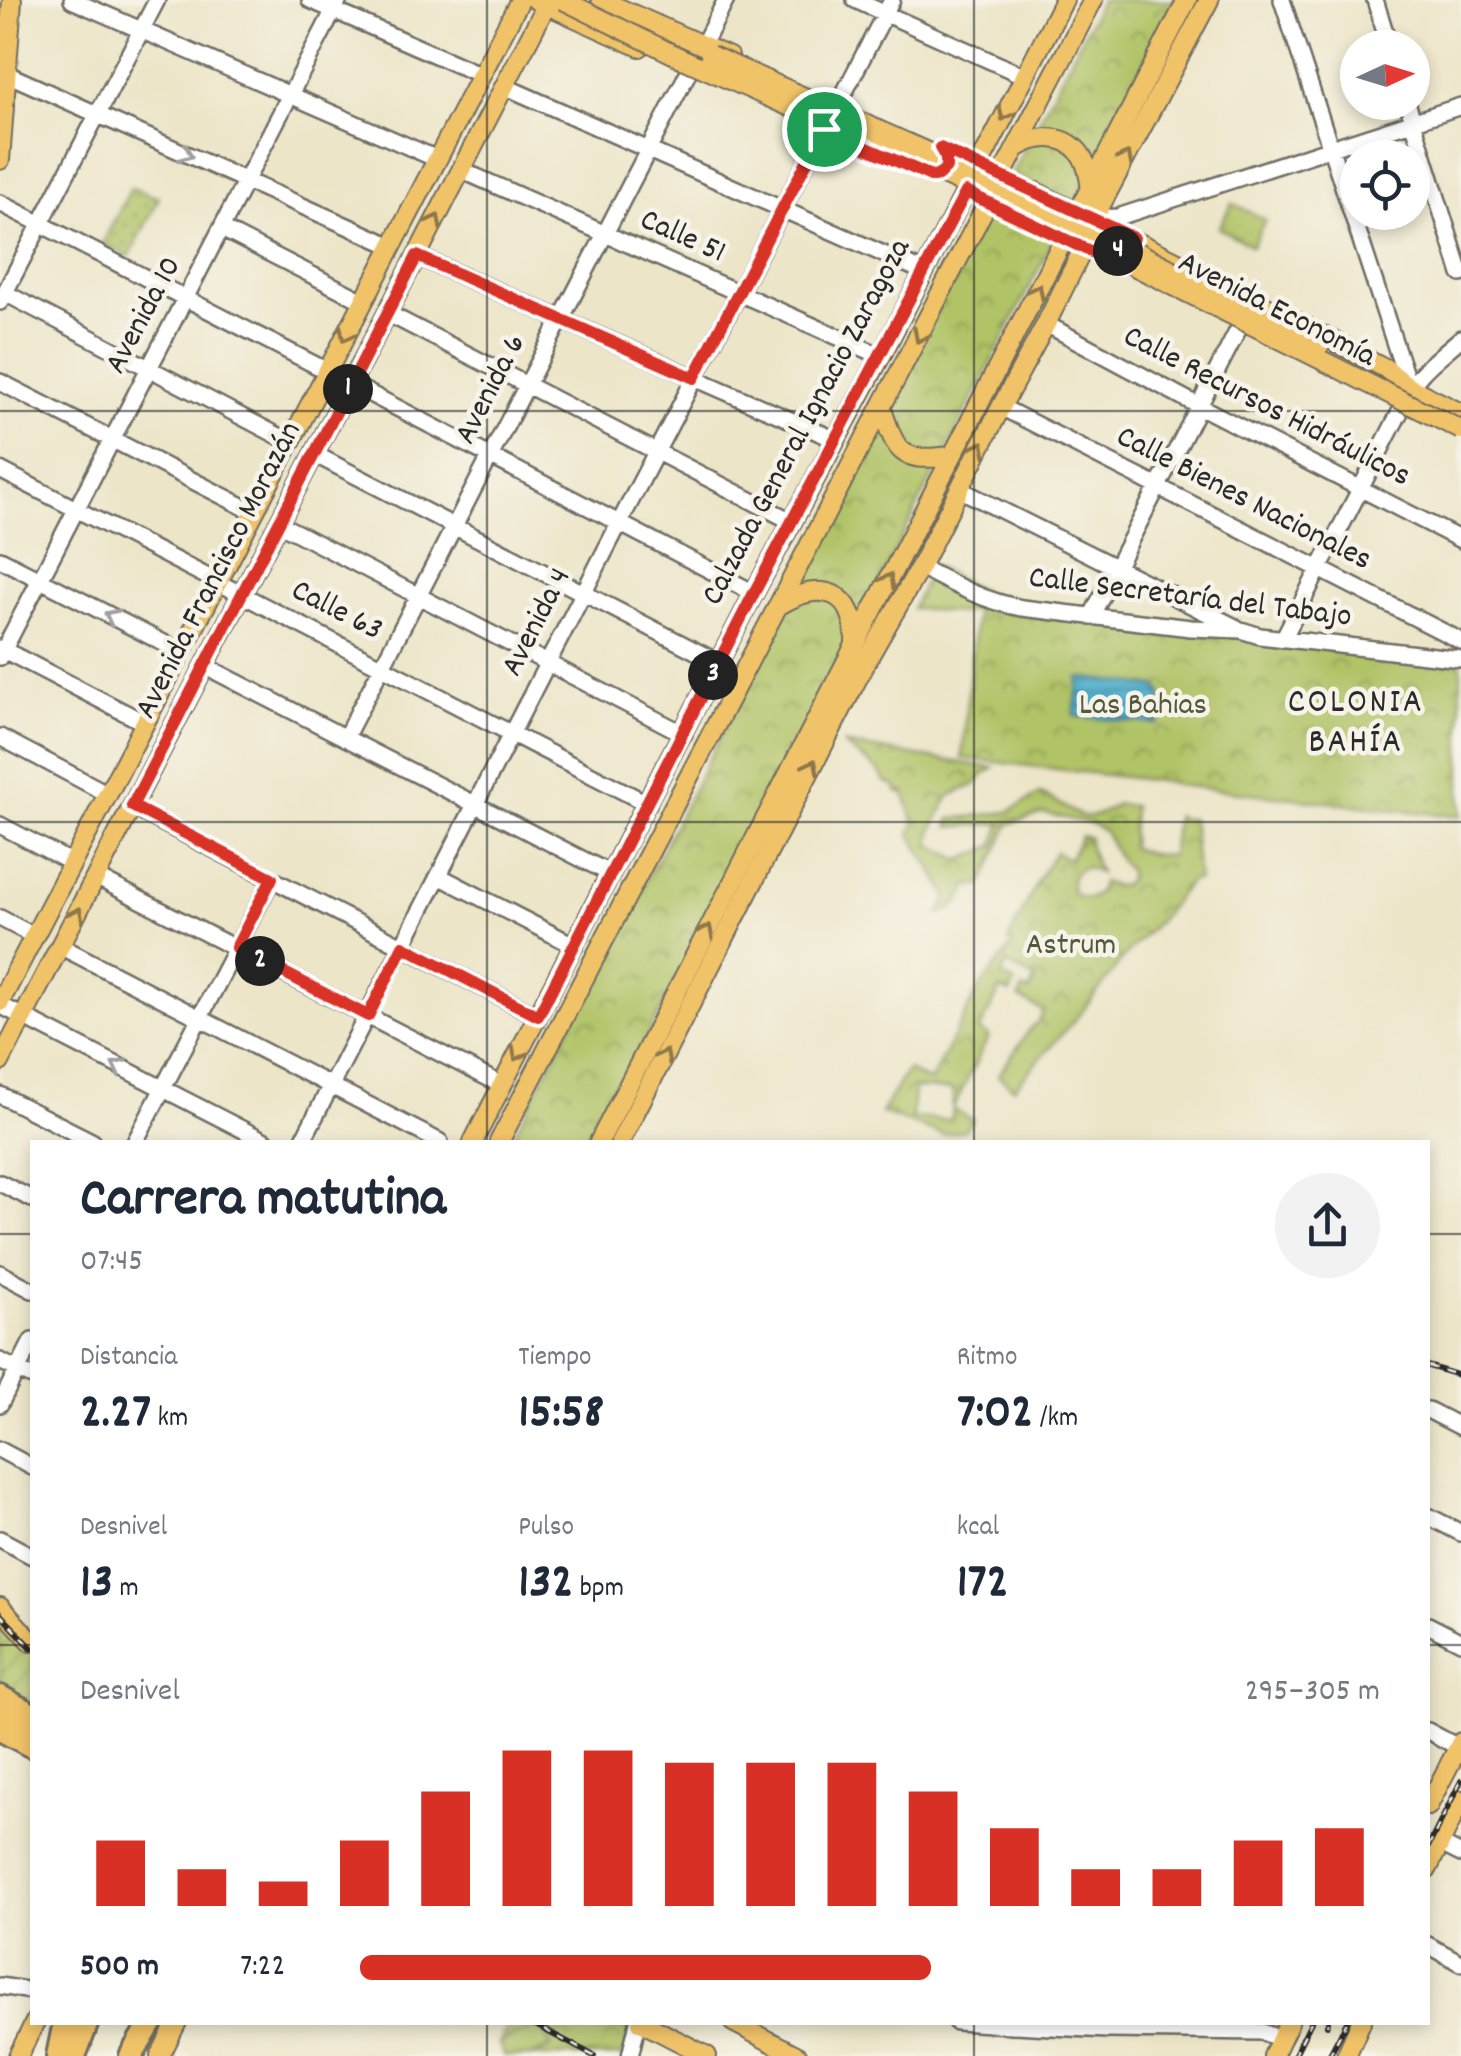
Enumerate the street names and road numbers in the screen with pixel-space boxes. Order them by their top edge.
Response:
street label: Calle 51 [632,199,732,277]
street label: Calzada General Ignacio Zaragoza [692,231,925,615]
street label: Avenida Economía [1169,241,1384,381]
street label: Avenida 10 [95,249,195,383]
street label: Calle Recursos Hidráulicos [1114,316,1418,500]
street label: Avenida 6 [445,327,539,453]
street label: Avenida Francisco Morazán [125,414,315,728]
street label: Calle Bienes Nacionales [1107,416,1379,584]
street label: Calle Secretaría del Tabajo [1026,556,1354,642]
street label: Avenida 4 [491,561,585,685]
street label: Calle 63 [282,569,390,655]

